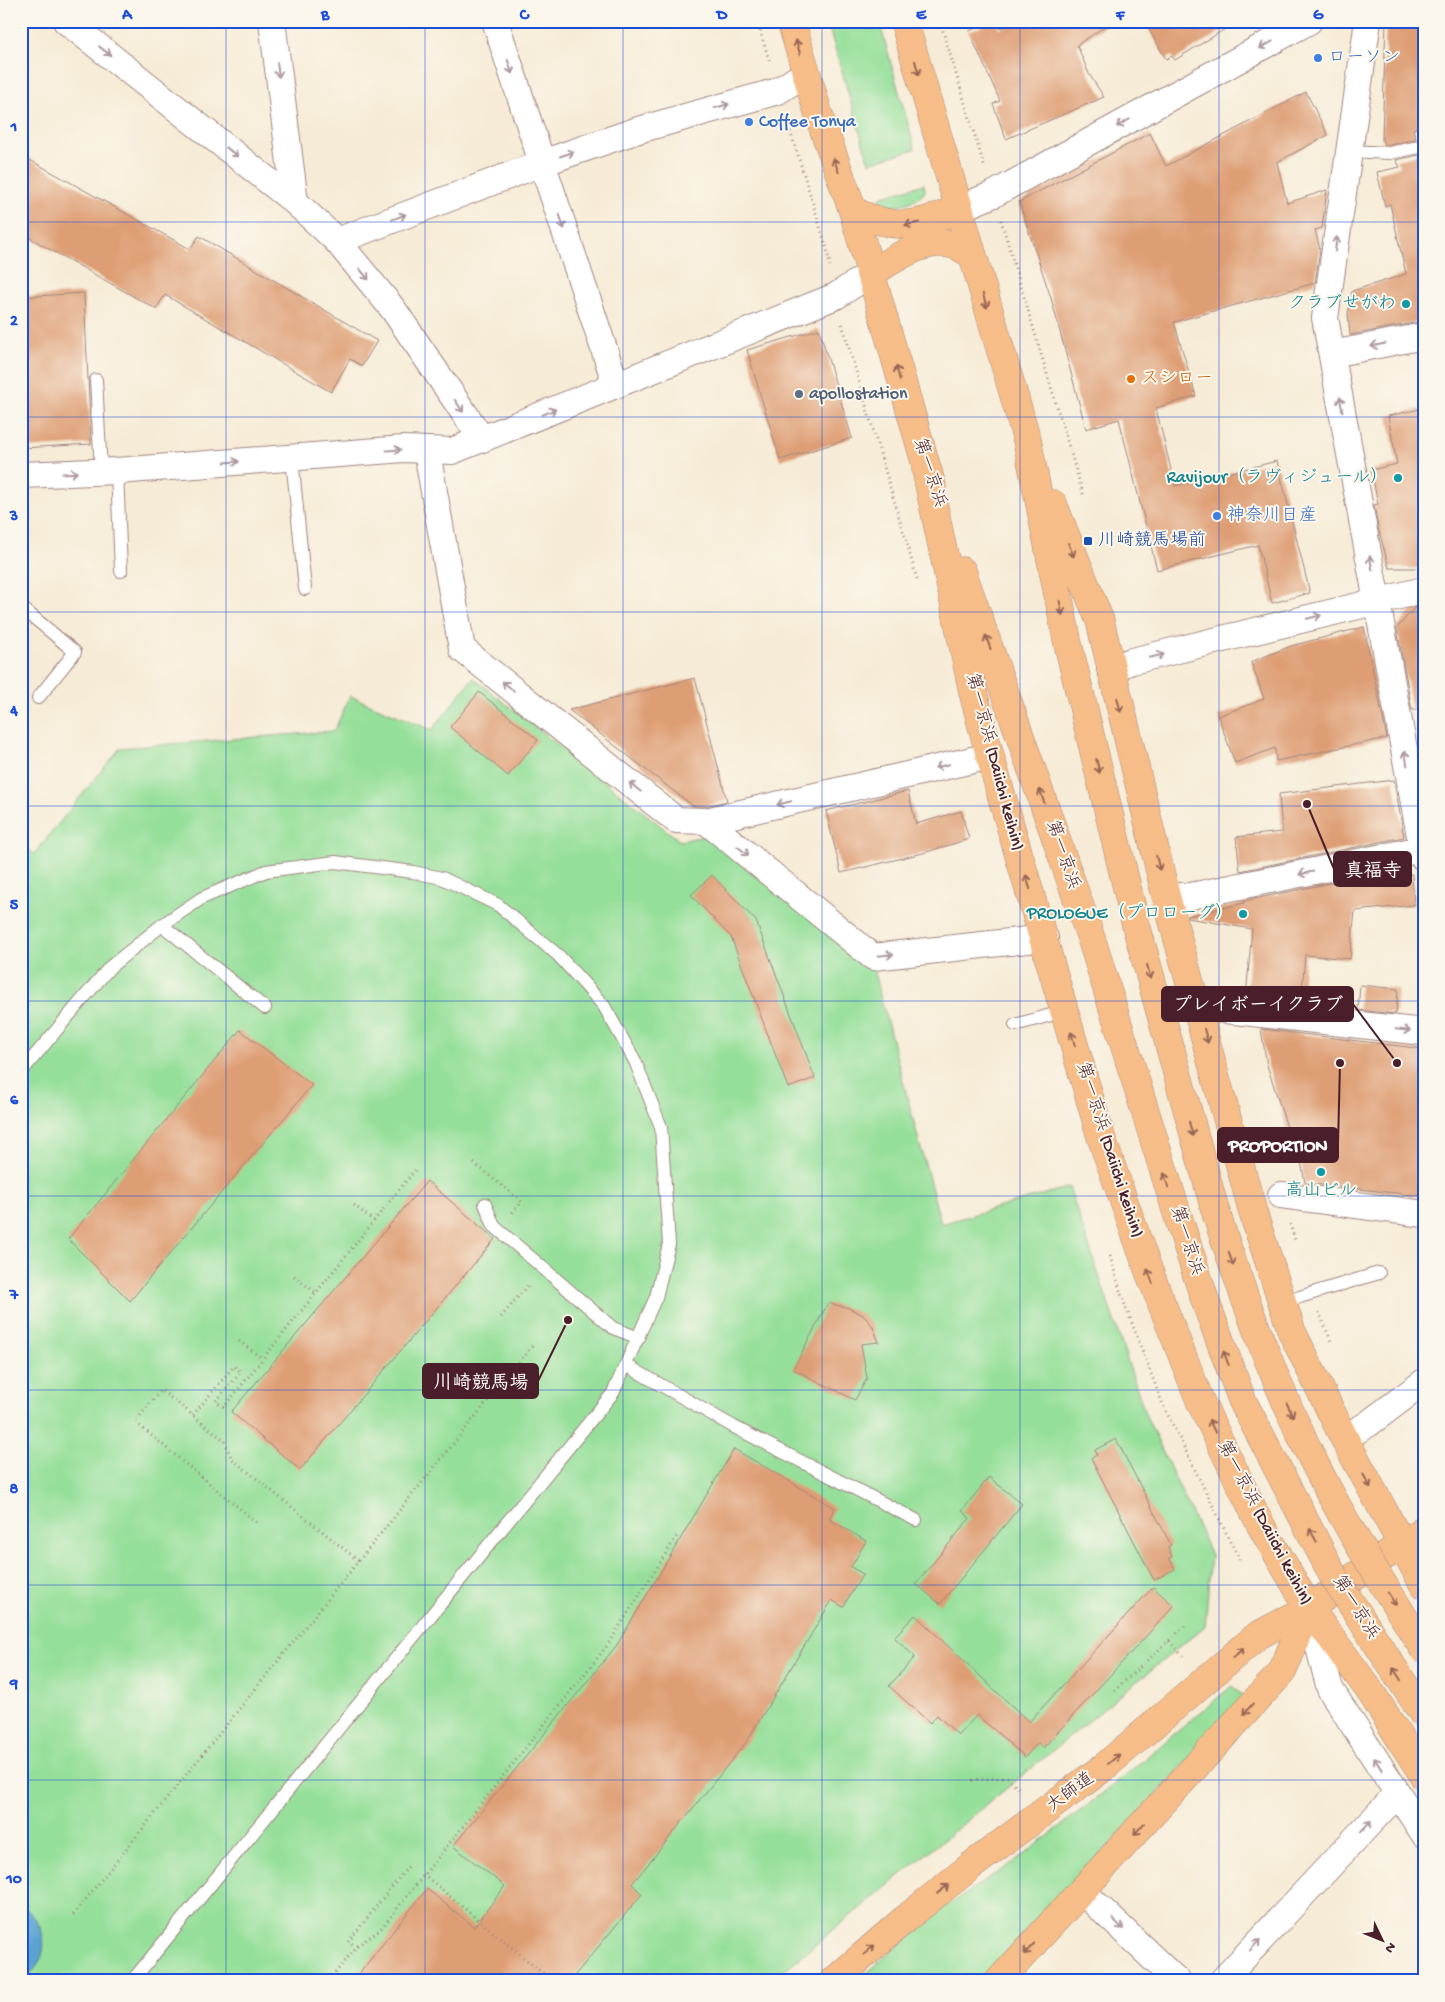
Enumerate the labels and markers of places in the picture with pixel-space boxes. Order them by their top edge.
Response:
place label: ローソン [1328,48,1400,69]
marker: ローソン [1312,52,1324,64]
place label: Coffee Tonya [759,112,857,133]
marker: Coffee Tonya [743,116,755,128]
place label: クラブせがわ [1288,293,1396,315]
marker: クラブせがわ [1400,298,1412,310]
place label: スシロー [1141,369,1213,390]
marker: スシロー [1125,373,1137,385]
place label: apollostation [809,384,908,405]
marker: apollostation [793,388,805,400]
place label: Ravijour（ラヴィジュール） [1166,466,1388,489]
marker: Ravijour（ラヴィジュール） [1392,472,1404,484]
place label: 神奈川日産 [1227,505,1317,527]
marker: 神奈川日産 [1211,510,1223,522]
place label: 川崎競馬場前 [1098,530,1206,552]
marker: 川崎競馬場前 [1082,535,1094,547]
callout: 真福寺 [1334,852,1411,886]
place label: PROLOGUE（プロローグ） [1026,902,1233,925]
marker: PROLOGUE（プロローグ） [1237,908,1249,920]
callout: プレイボーイクラブ [1162,987,1353,1021]
callout: PROPORTION [1218,1128,1338,1162]
marker: 高山ビル [1315,1166,1327,1178]
place label: 高山ビル [1285,1180,1357,1202]
callout: 川崎競馬場 [423,1364,538,1398]

